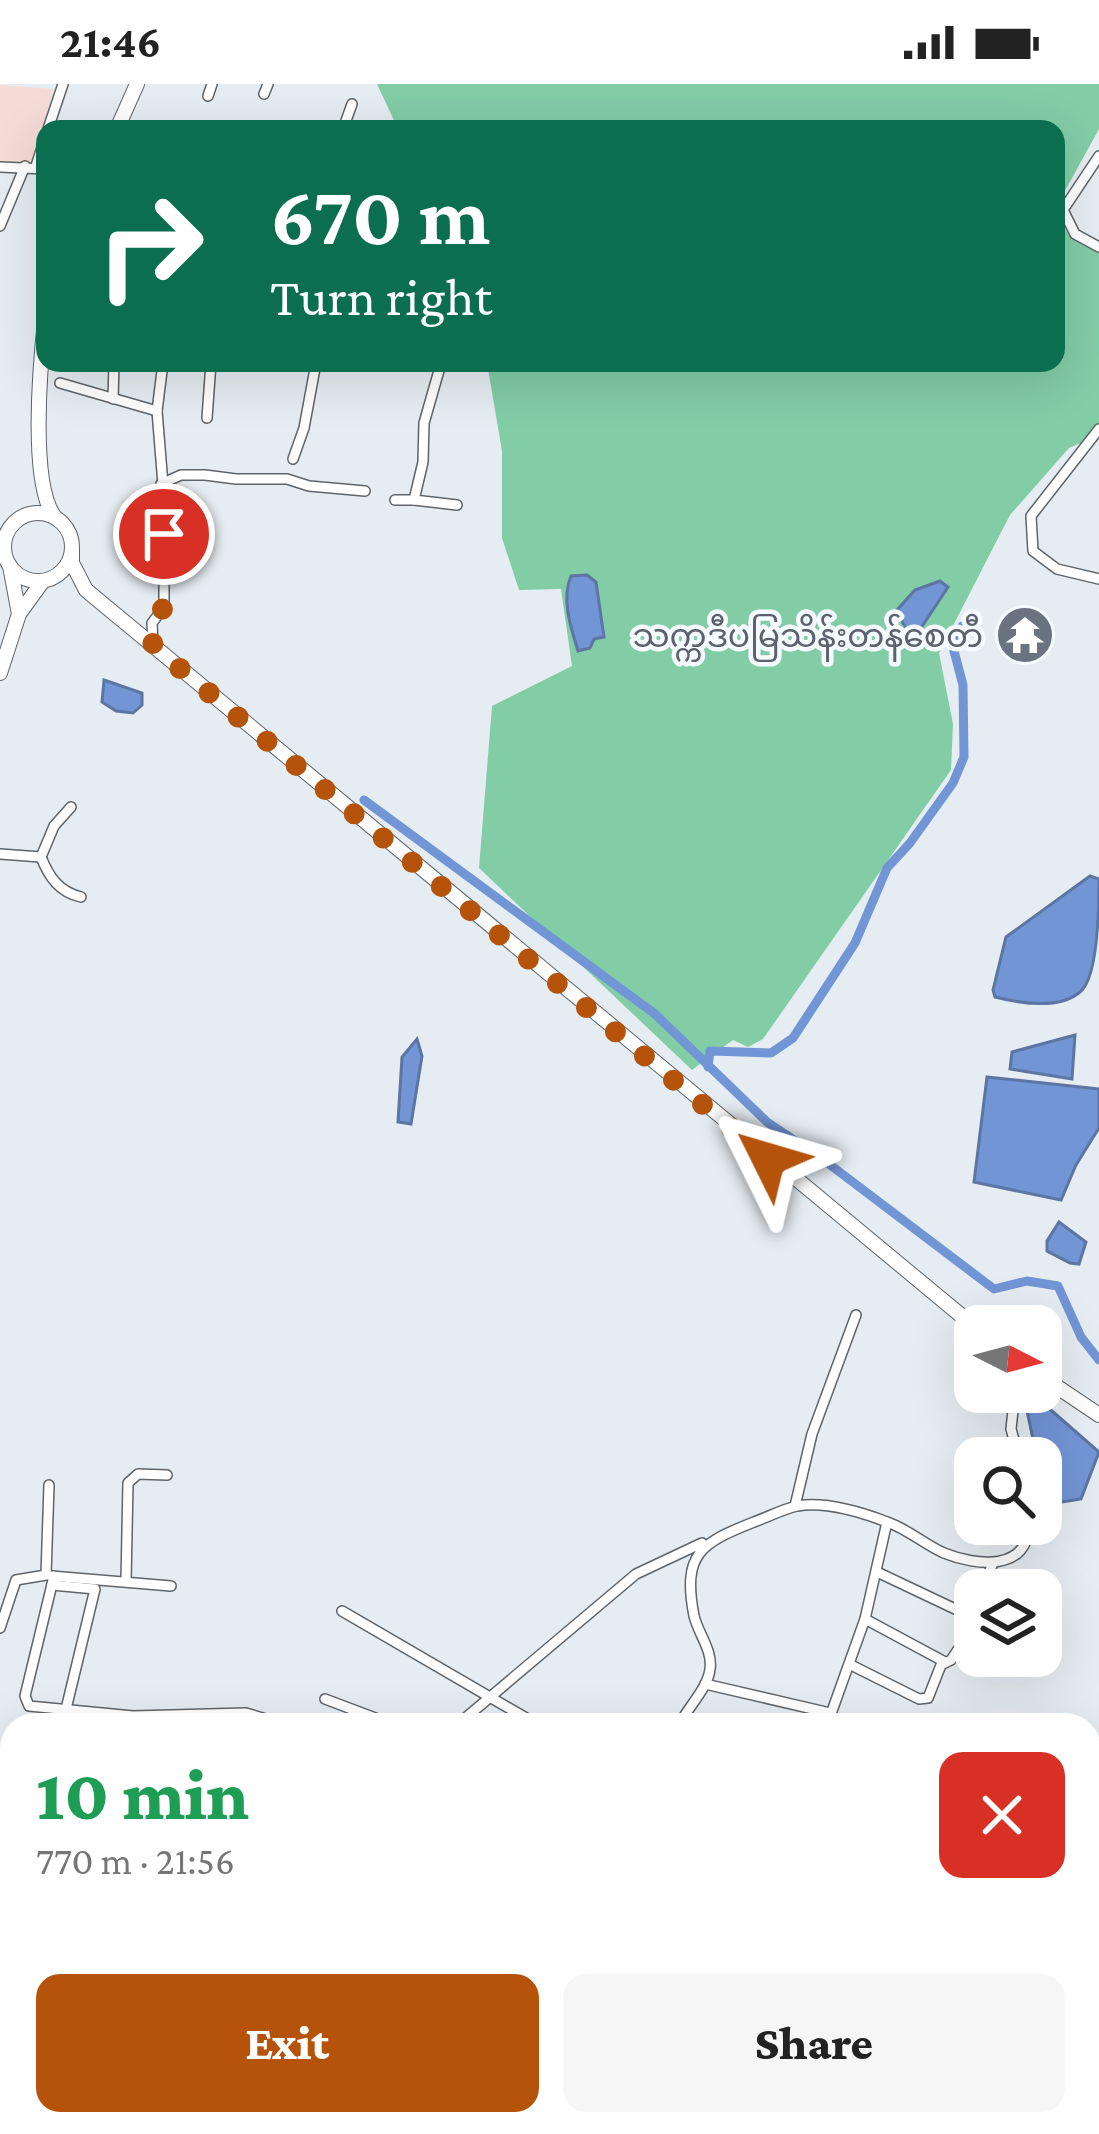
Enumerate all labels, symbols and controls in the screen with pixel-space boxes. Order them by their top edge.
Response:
text: 21:46 [60,17,161,67]
icon: right [72,168,228,324]
text: 670 m [270,169,490,262]
text: Turn right [270,267,492,327]
pin [113,483,215,585]
icon: arrive [131,501,197,567]
temple icon: သက္ကဒီပမြသိန်းတန်စေတီ [994,604,1056,666]
place label: သက္ကဒီပမြသိန်းတန်စေတီ [632,613,983,662]
position arrow [705,1096,831,1222]
north arrow [954,1305,1062,1413]
map controls [954,1305,1062,1677]
button: search [954,1437,1062,1545]
button: layers [954,1569,1062,1677]
button: close [939,1752,1065,1878]
text: 10 min [36,1754,249,1834]
text: 770 m · 21:56 [36,1839,235,1882]
button: Exit [36,1974,539,2112]
button: Share [563,1974,1065,2112]

